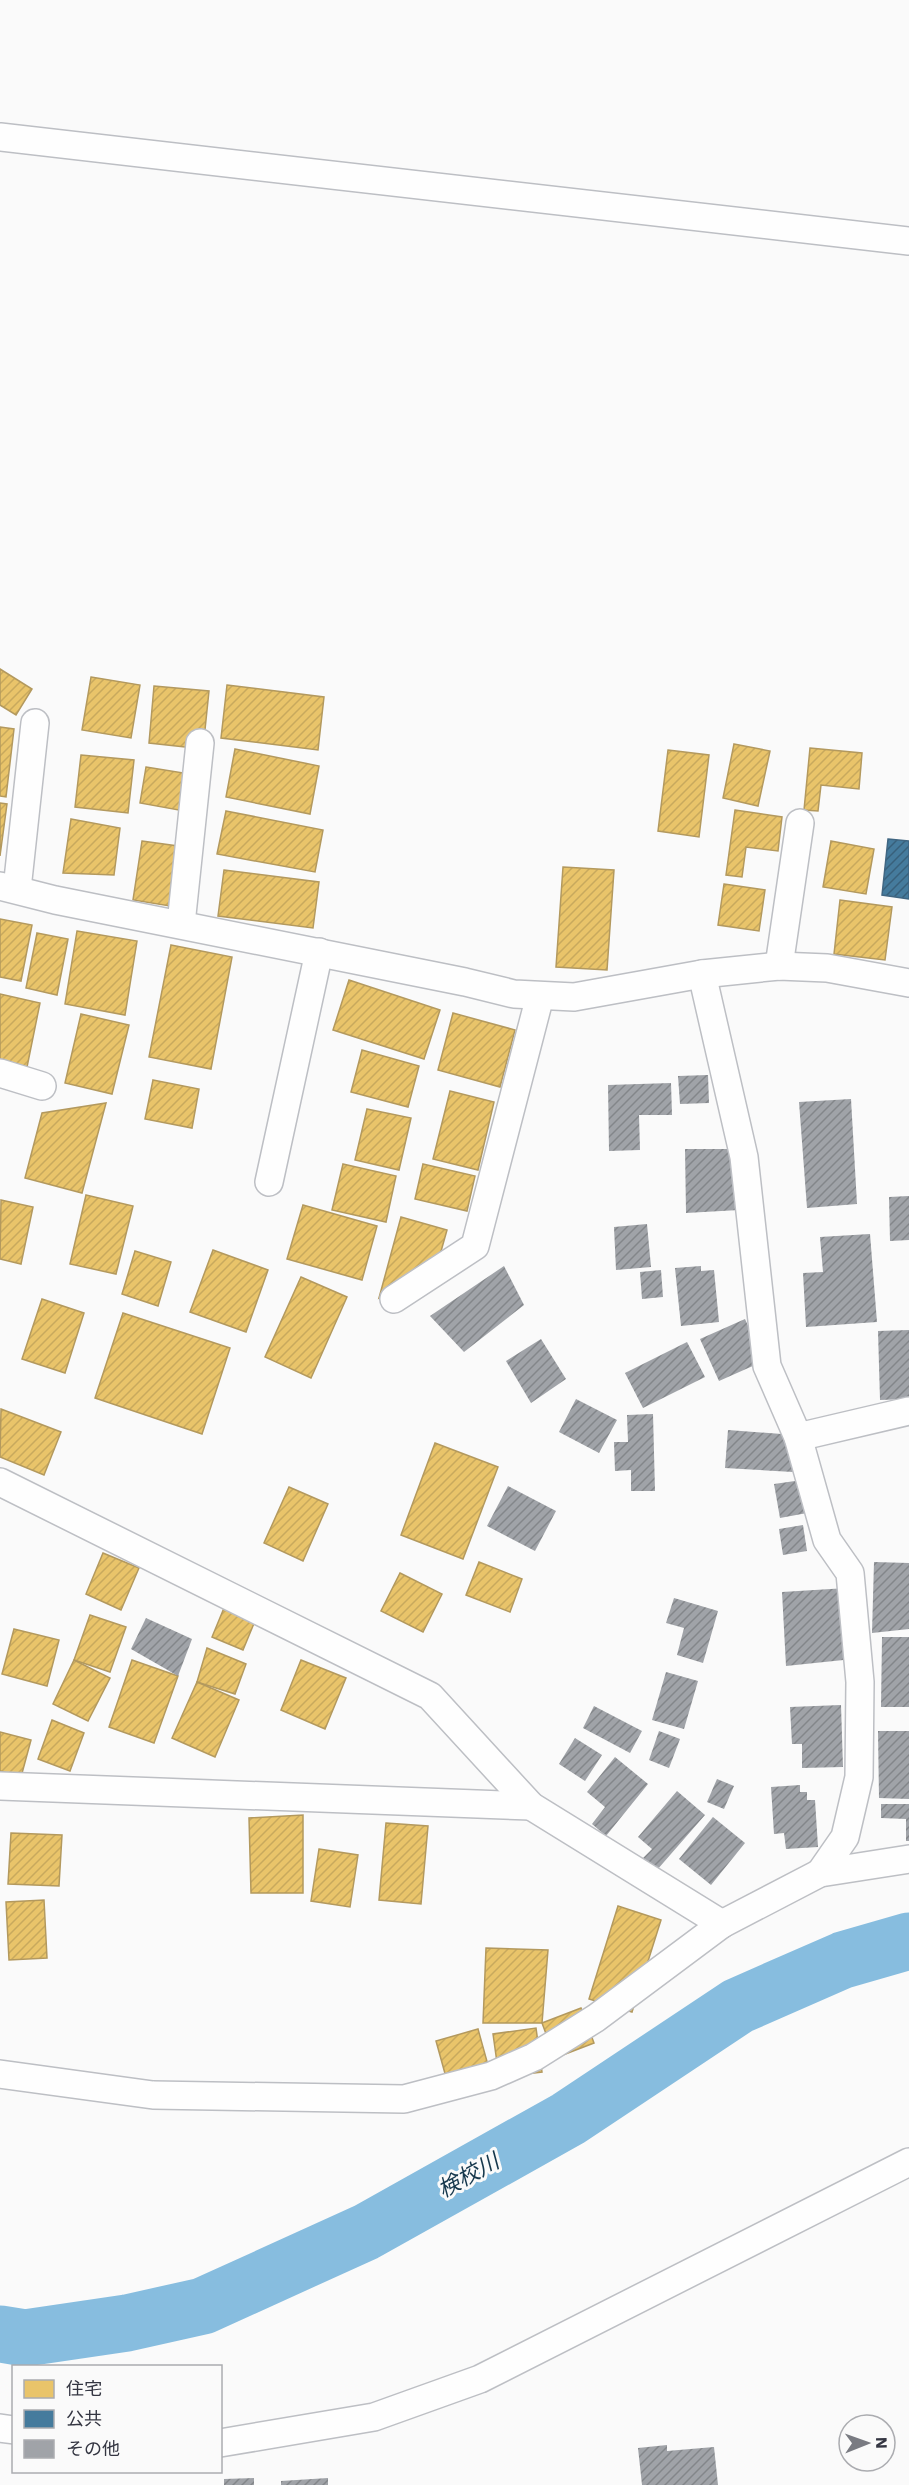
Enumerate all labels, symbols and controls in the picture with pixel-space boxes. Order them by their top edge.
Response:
water label: 検校川 [433,2148,505,2202]
legend [12,2365,222,2473]
text: 住宅 [66,2378,102,2399]
text: 公共 [66,2408,102,2429]
north arrow [837,2413,897,2473]
text: N [872,2437,891,2449]
text: その他 [66,2438,120,2459]

